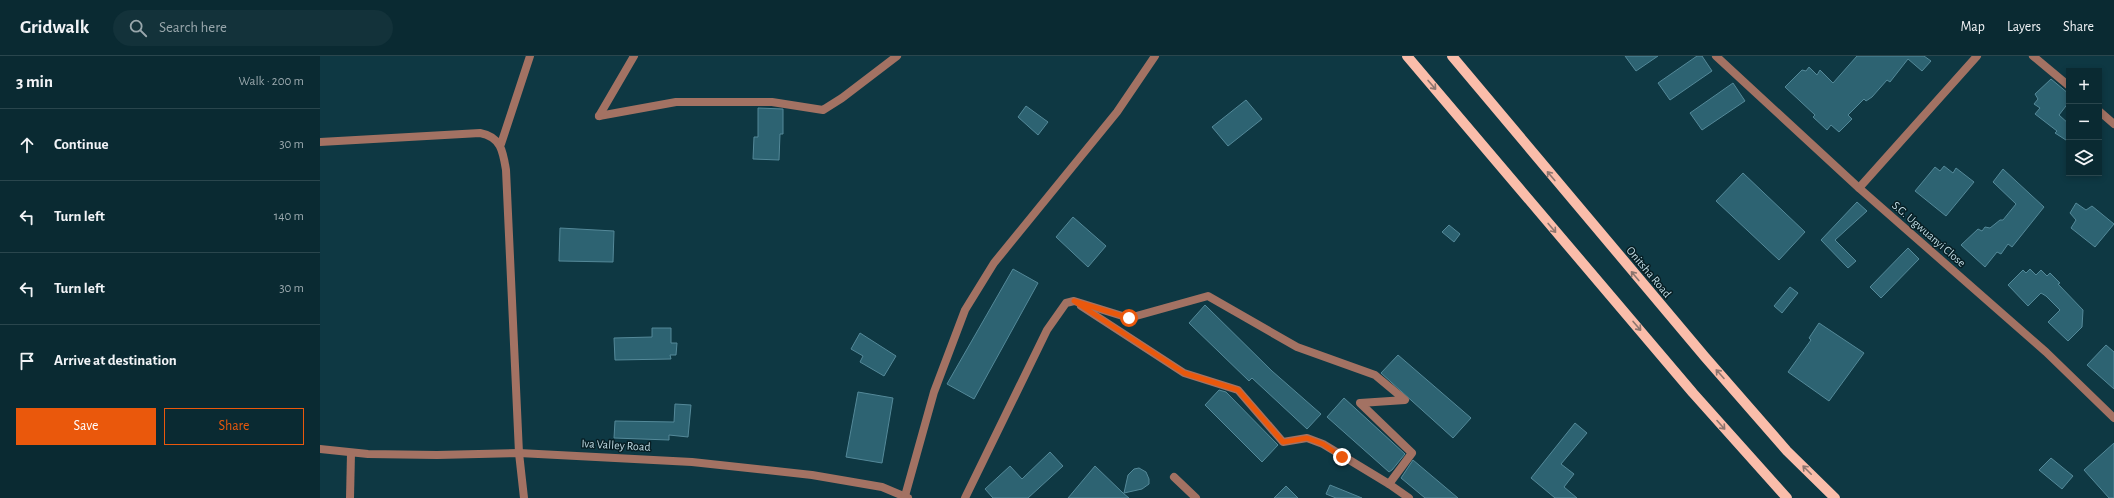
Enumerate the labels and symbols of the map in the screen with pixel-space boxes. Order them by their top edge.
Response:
one-way arrow [1428,80,1437,91]
one-way arrow [1547,171,1556,181]
street label: S.G. Ugwuanyi Close [1889,199,1968,270]
one-way arrow [1547,222,1556,233]
street label: Onitsha Road [1624,244,1674,300]
one-way arrow [1630,271,1639,281]
route start [1120,309,1138,327]
one-way arrow [1632,321,1641,332]
one-way arrow [1715,369,1724,380]
one-way arrow [1717,420,1726,430]
street label: Iva Valley Road [581,437,651,454]
route end [1333,448,1351,466]
one-way arrow [1802,466,1812,475]

